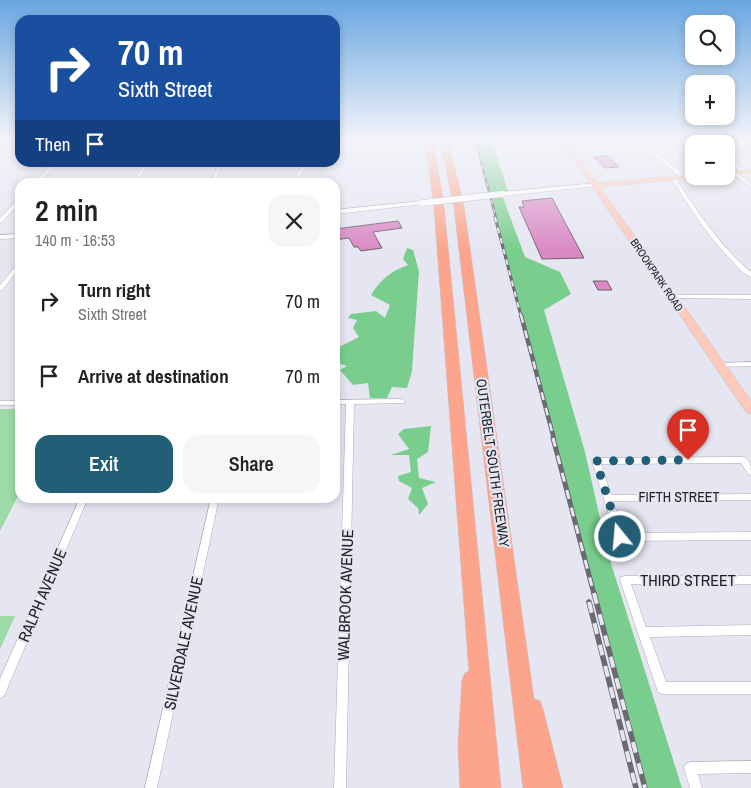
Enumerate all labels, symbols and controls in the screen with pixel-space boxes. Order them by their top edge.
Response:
map controls [685,15,735,185]
button: search [685,15,735,65]
text: 70 m [118,29,183,76]
icon: right [35,35,100,100]
text: Sixth Street [118,74,212,104]
button: + [685,75,735,125]
icon: arrive [81,130,109,158]
text: Then [35,131,71,157]
button: − [685,135,735,185]
text: 2 min [35,190,98,230]
button: close [268,195,320,247]
text: 140 m · 16:53 [35,229,115,251]
street label: BROOKPARK ROAD [627,236,687,314]
text: Turn right [78,277,150,303]
icon: right [35,287,63,315]
text: 70 m [285,288,320,314]
text: Sixth Street [78,303,147,325]
icon: arrive [35,362,63,390]
text: Arrive at destination [78,363,229,389]
text: 70 m [285,363,320,389]
street label: OUTERBELT SOUTH FREEWAY [472,378,514,549]
pin [667,409,709,460]
icon: arrive [674,416,702,444]
button: Exit [35,435,173,493]
button: Share [183,435,320,493]
street label: FIFTH STREET [638,488,720,506]
position arrow [593,510,645,562]
street label: WALBROOK AVENUE [332,529,358,661]
street label: RALPH AVENUE [12,545,72,645]
street label: THIRD STREET [640,569,736,591]
street label: SILVERDALE AVENUE [158,574,208,712]

